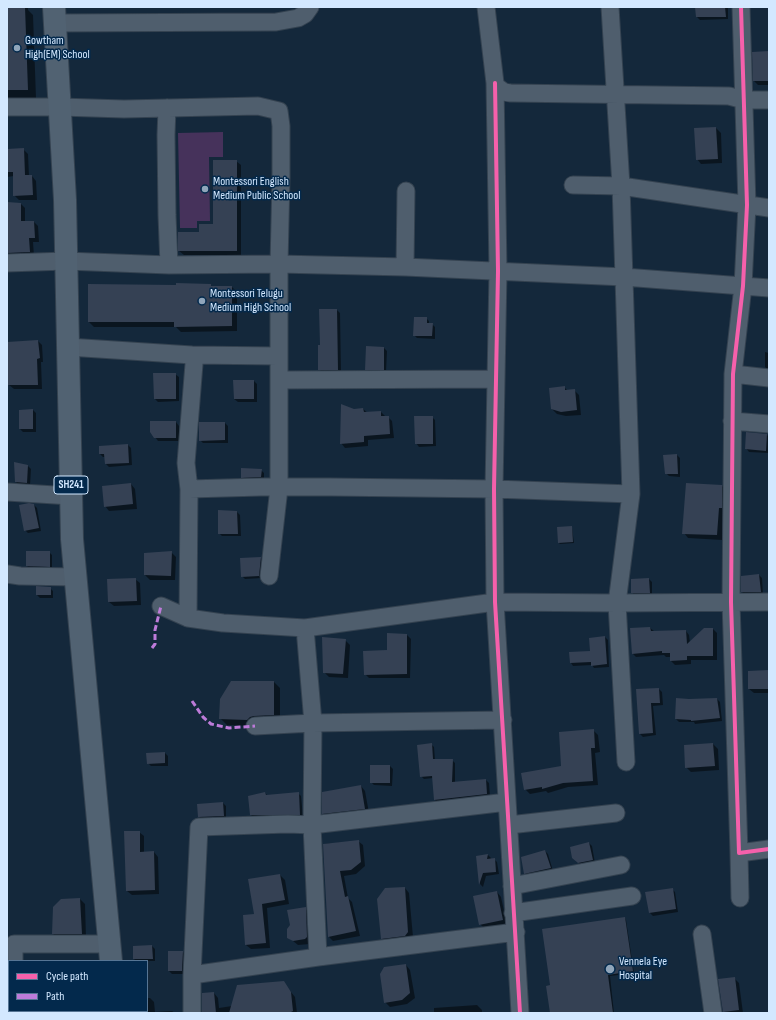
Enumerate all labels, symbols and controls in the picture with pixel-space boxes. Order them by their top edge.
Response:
place label: Gowtham High(EM) School [25,34,90,62]
marker: Gowtham High(EM) School [12,43,22,53]
place label: Montessori English Medium Public School [213,175,301,203]
marker: Montessori English Medium Public School [200,184,210,194]
place label: Montessori Telugu Medium High School [210,287,291,315]
marker: Montessori Telugu Medium High School [197,296,207,306]
road number: SH241 [54,476,88,494]
place label: Vennela Eye Hospital [619,955,667,983]
legend [8,960,148,1012]
marker: Vennela Eye Hospital [604,963,616,975]
text: Cycle path [46,969,88,984]
text: Path [46,989,64,1004]

